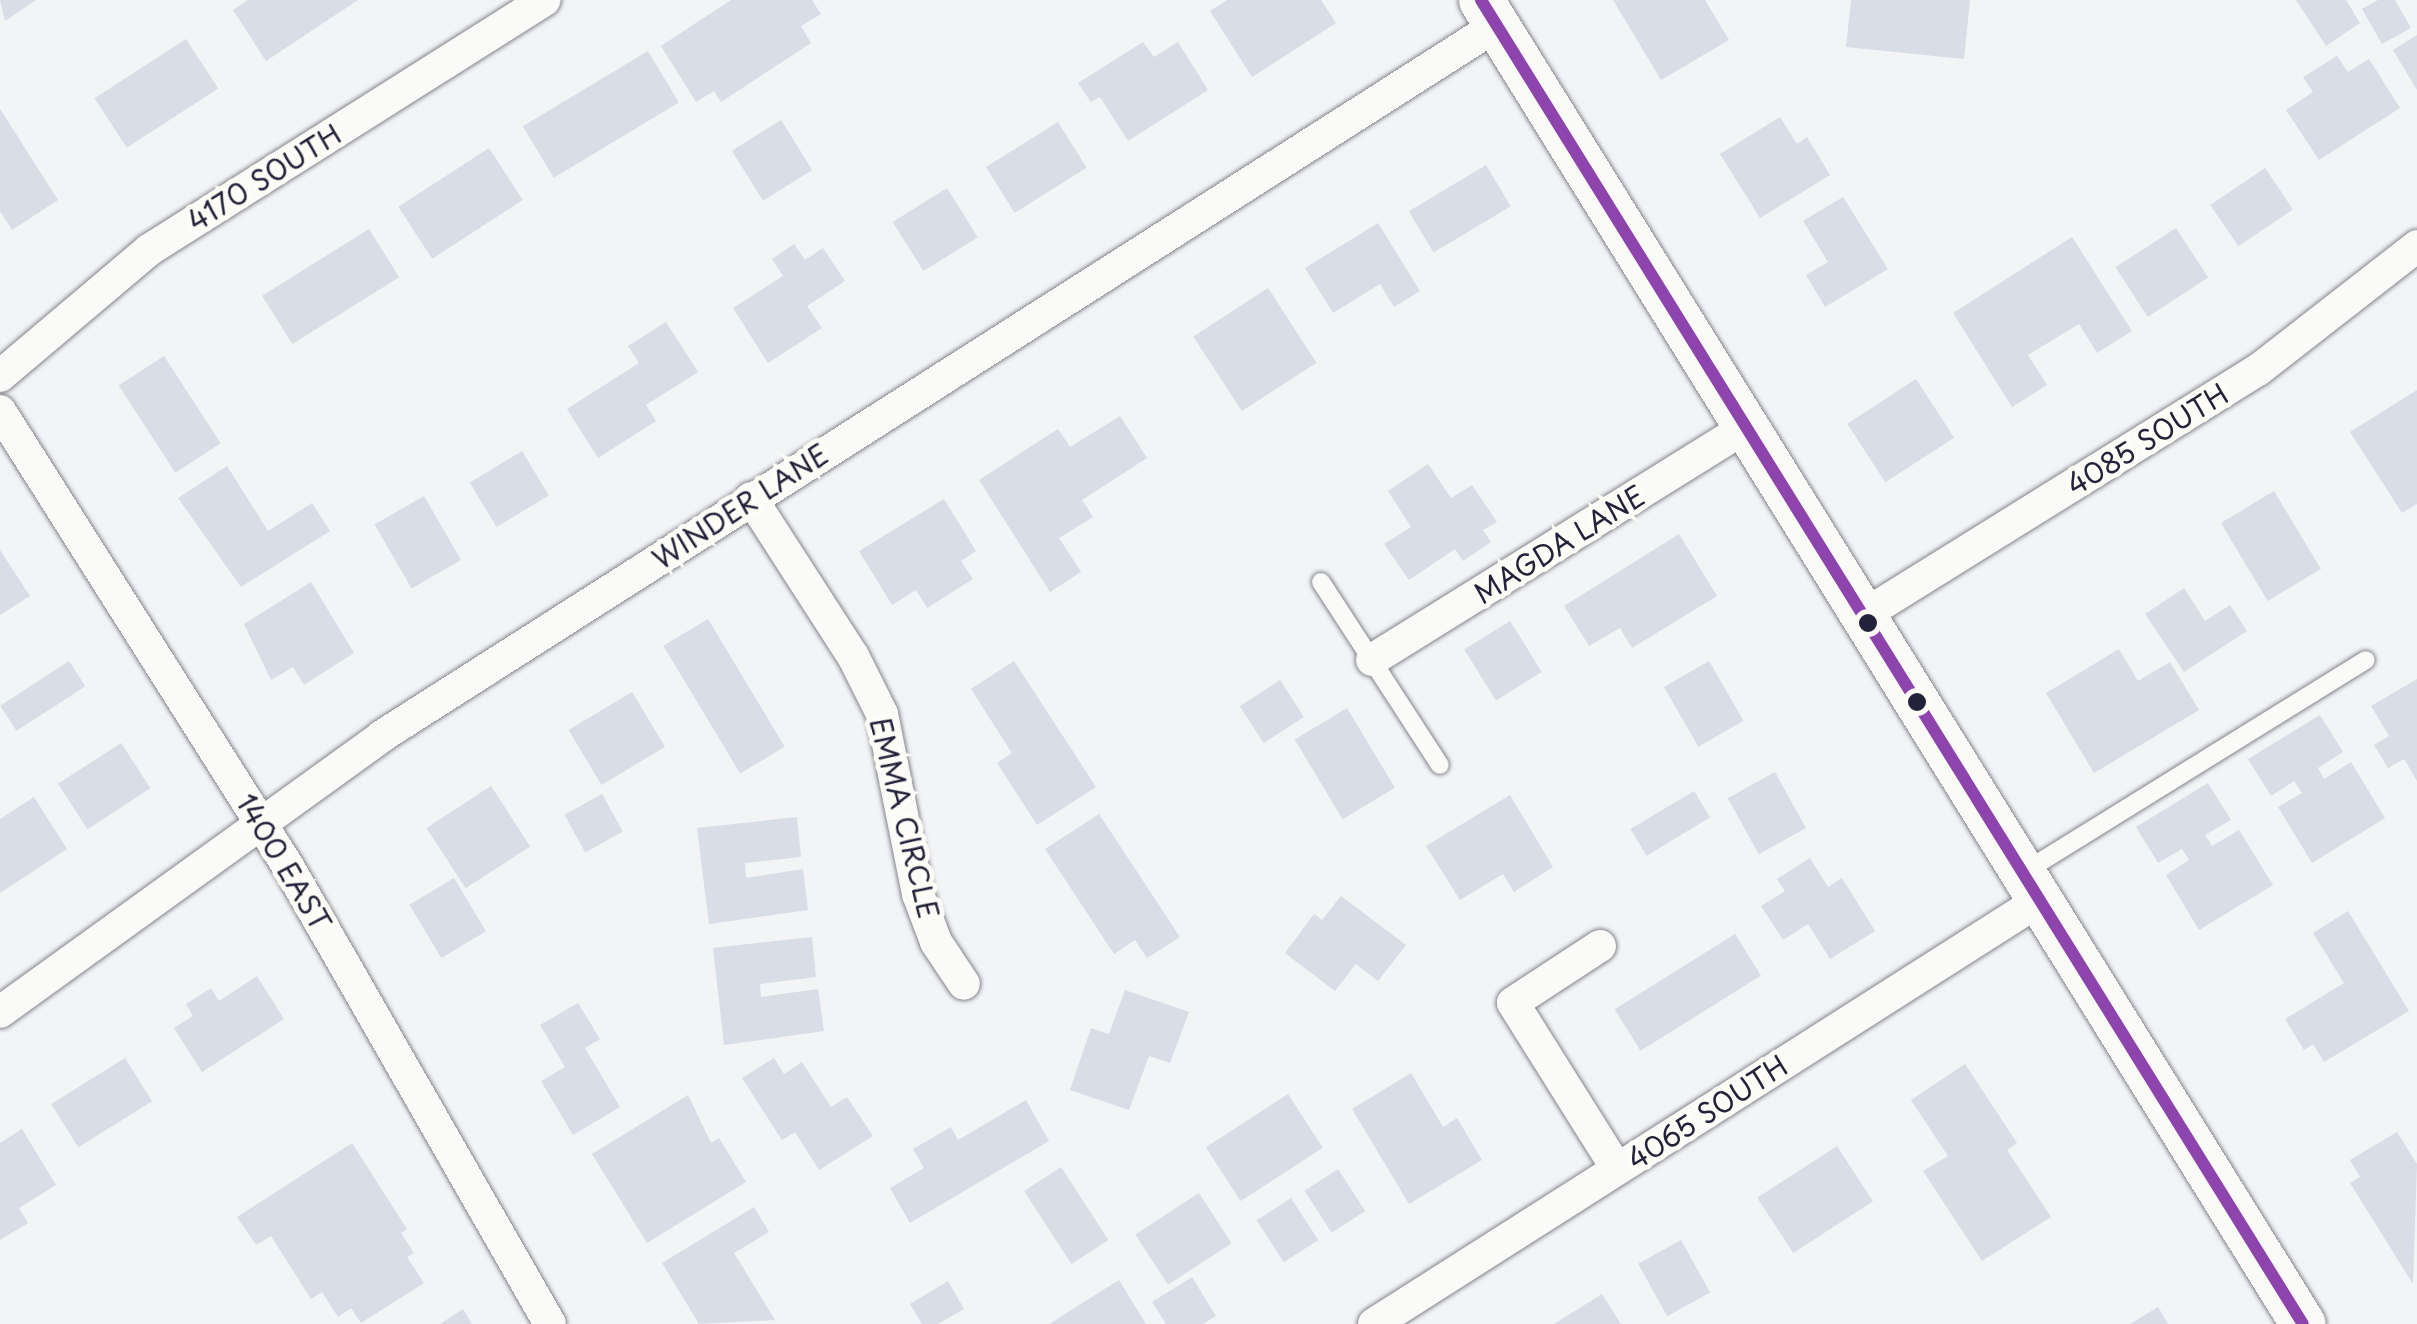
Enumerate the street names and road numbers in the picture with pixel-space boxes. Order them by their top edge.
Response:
street label: 4170 SOUTH [181,116,347,238]
street label: 4085 SOUTH [2061,376,2233,502]
street label: WINDER LANE [644,436,836,576]
street label: MAGDA LANE [1467,478,1651,610]
street label: EMMA CIRCLE [864,714,946,922]
street label: 1400 EAST [230,787,338,937]
street label: 4065 SOUTH [1620,1047,1794,1177]

